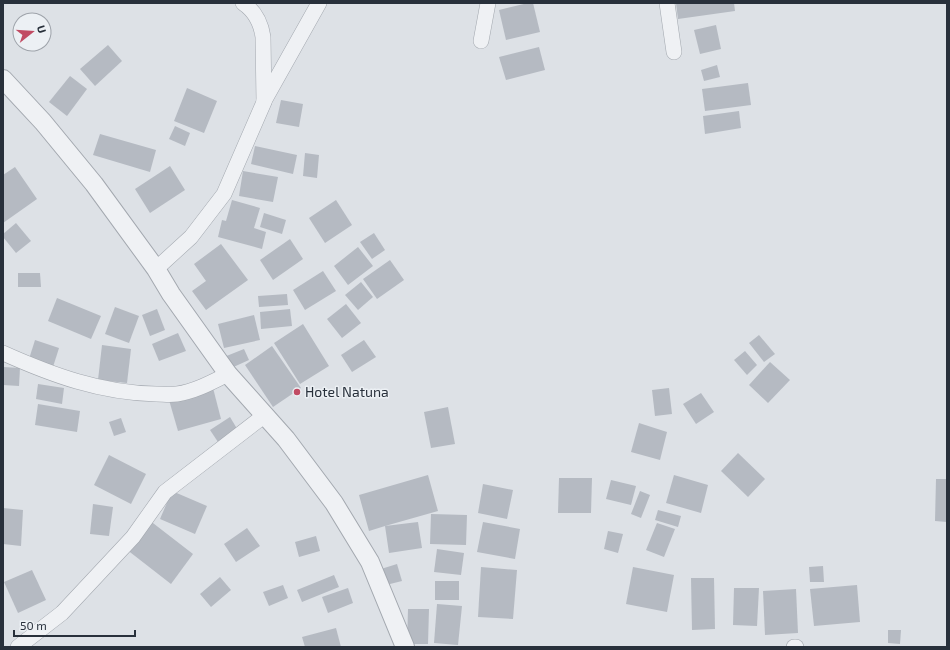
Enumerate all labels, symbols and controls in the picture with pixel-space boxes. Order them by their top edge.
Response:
north arrow [12,12,52,52]
text: U [35,23,49,34]
place label: Hotel Natuna [305,383,389,400]
marker: Hotel Natuna [292,387,302,397]
scale bar [14,612,135,638]
text: 50 m [20,618,47,632]

